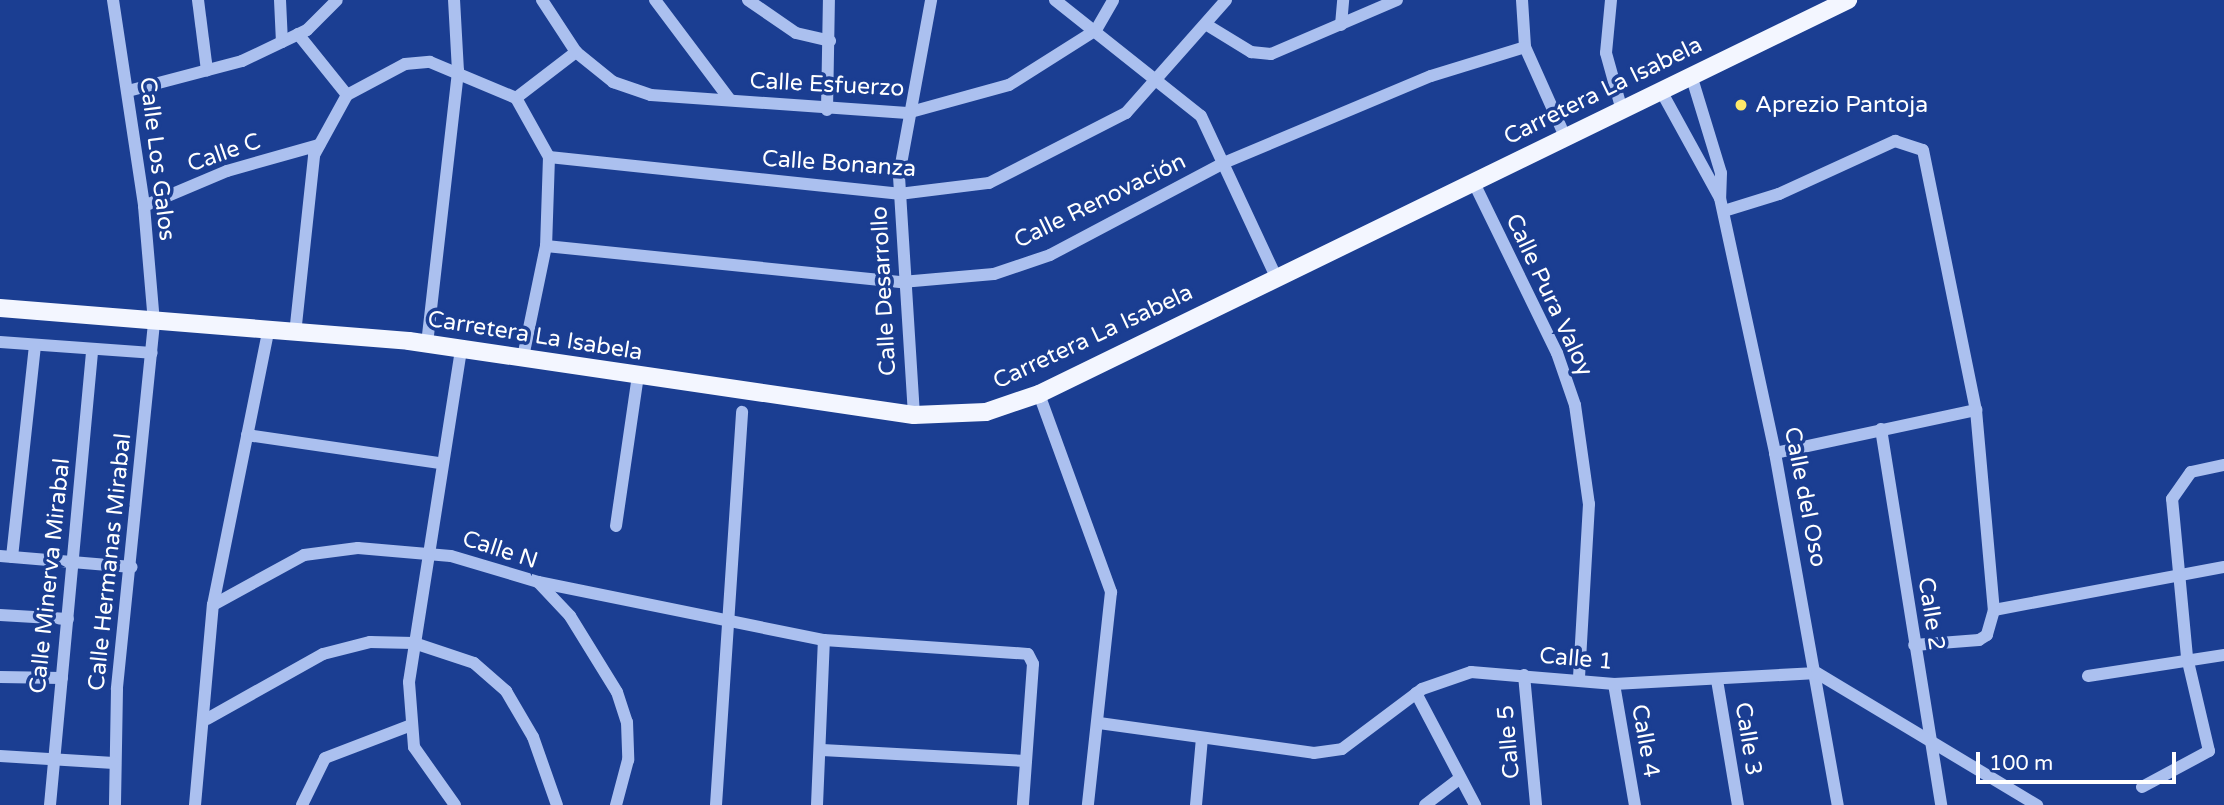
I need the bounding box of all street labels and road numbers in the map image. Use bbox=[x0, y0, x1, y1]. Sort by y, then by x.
street label: Carretera La Isabela bbox=[1499, 31, 1707, 151]
street label: Calle Esfuerzo bbox=[749, 67, 905, 103]
street label: Calle Los Galos bbox=[133, 76, 181, 242]
street label: Calle C bbox=[184, 128, 264, 178]
street label: Calle Bonanza bbox=[761, 145, 917, 183]
street label: Calle Renovación bbox=[1010, 147, 1190, 255]
street label: Calle Desarrollo bbox=[866, 205, 902, 377]
street label: Calle Pura Valoy bbox=[1499, 209, 1599, 381]
street label: Carretera La Isabela bbox=[989, 279, 1197, 395]
street label: Carretera La Isabela bbox=[426, 305, 644, 367]
street label: Calle del Oso bbox=[1778, 425, 1832, 569]
street label: Calle Hermanas Mirabal bbox=[83, 432, 137, 692]
street label: Calle Minerva Mirabal bbox=[24, 457, 76, 695]
street label: Calle N bbox=[459, 525, 541, 575]
street label: Calle 2 bbox=[1912, 575, 1950, 653]
street label: Calle 1 bbox=[1538, 642, 1614, 676]
street label: Calle 3 bbox=[1729, 700, 1767, 778]
street label: Calle 4 bbox=[1625, 702, 1665, 780]
street label: Calle 5 bbox=[1492, 704, 1526, 780]

